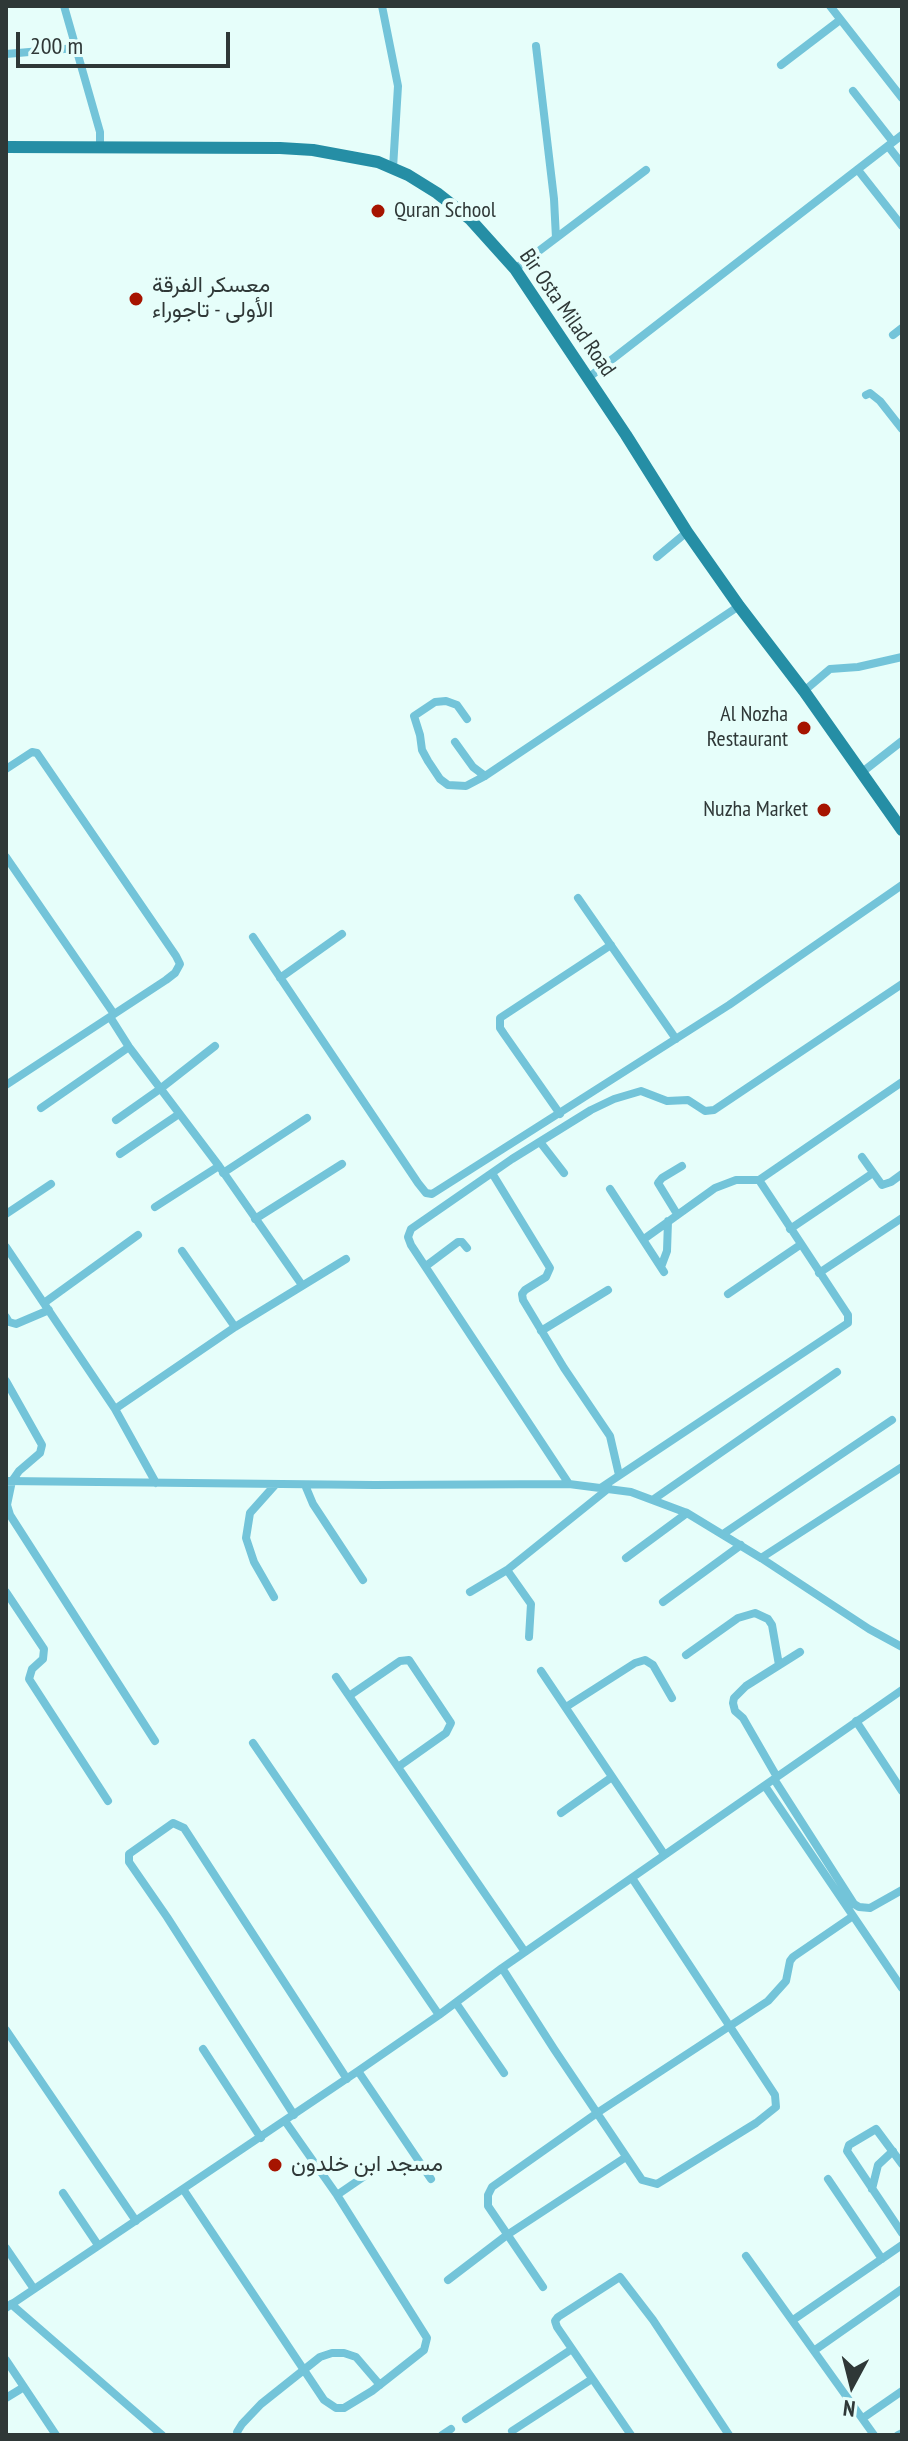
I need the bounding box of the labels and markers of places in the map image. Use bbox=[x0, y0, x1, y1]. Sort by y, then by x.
place label: Quran School bbox=[394, 198, 496, 224]
marker: Quran School bbox=[369, 202, 387, 220]
place label: معسكر الفرقة الأولى - تاجوراء bbox=[152, 273, 273, 324]
marker: معسكر الفرقة الأولى - تاجوراء bbox=[127, 290, 145, 308]
place label: Al Nozha Restaurant bbox=[707, 702, 788, 754]
marker: Al Nozha Restaurant bbox=[795, 719, 813, 737]
place label: Nuzha Market bbox=[703, 797, 808, 823]
marker: Nuzha Market bbox=[815, 801, 833, 819]
place label: مسجد ابن خلدون bbox=[291, 2152, 443, 2178]
marker: مسجد ابن خلدون bbox=[266, 2156, 284, 2174]

